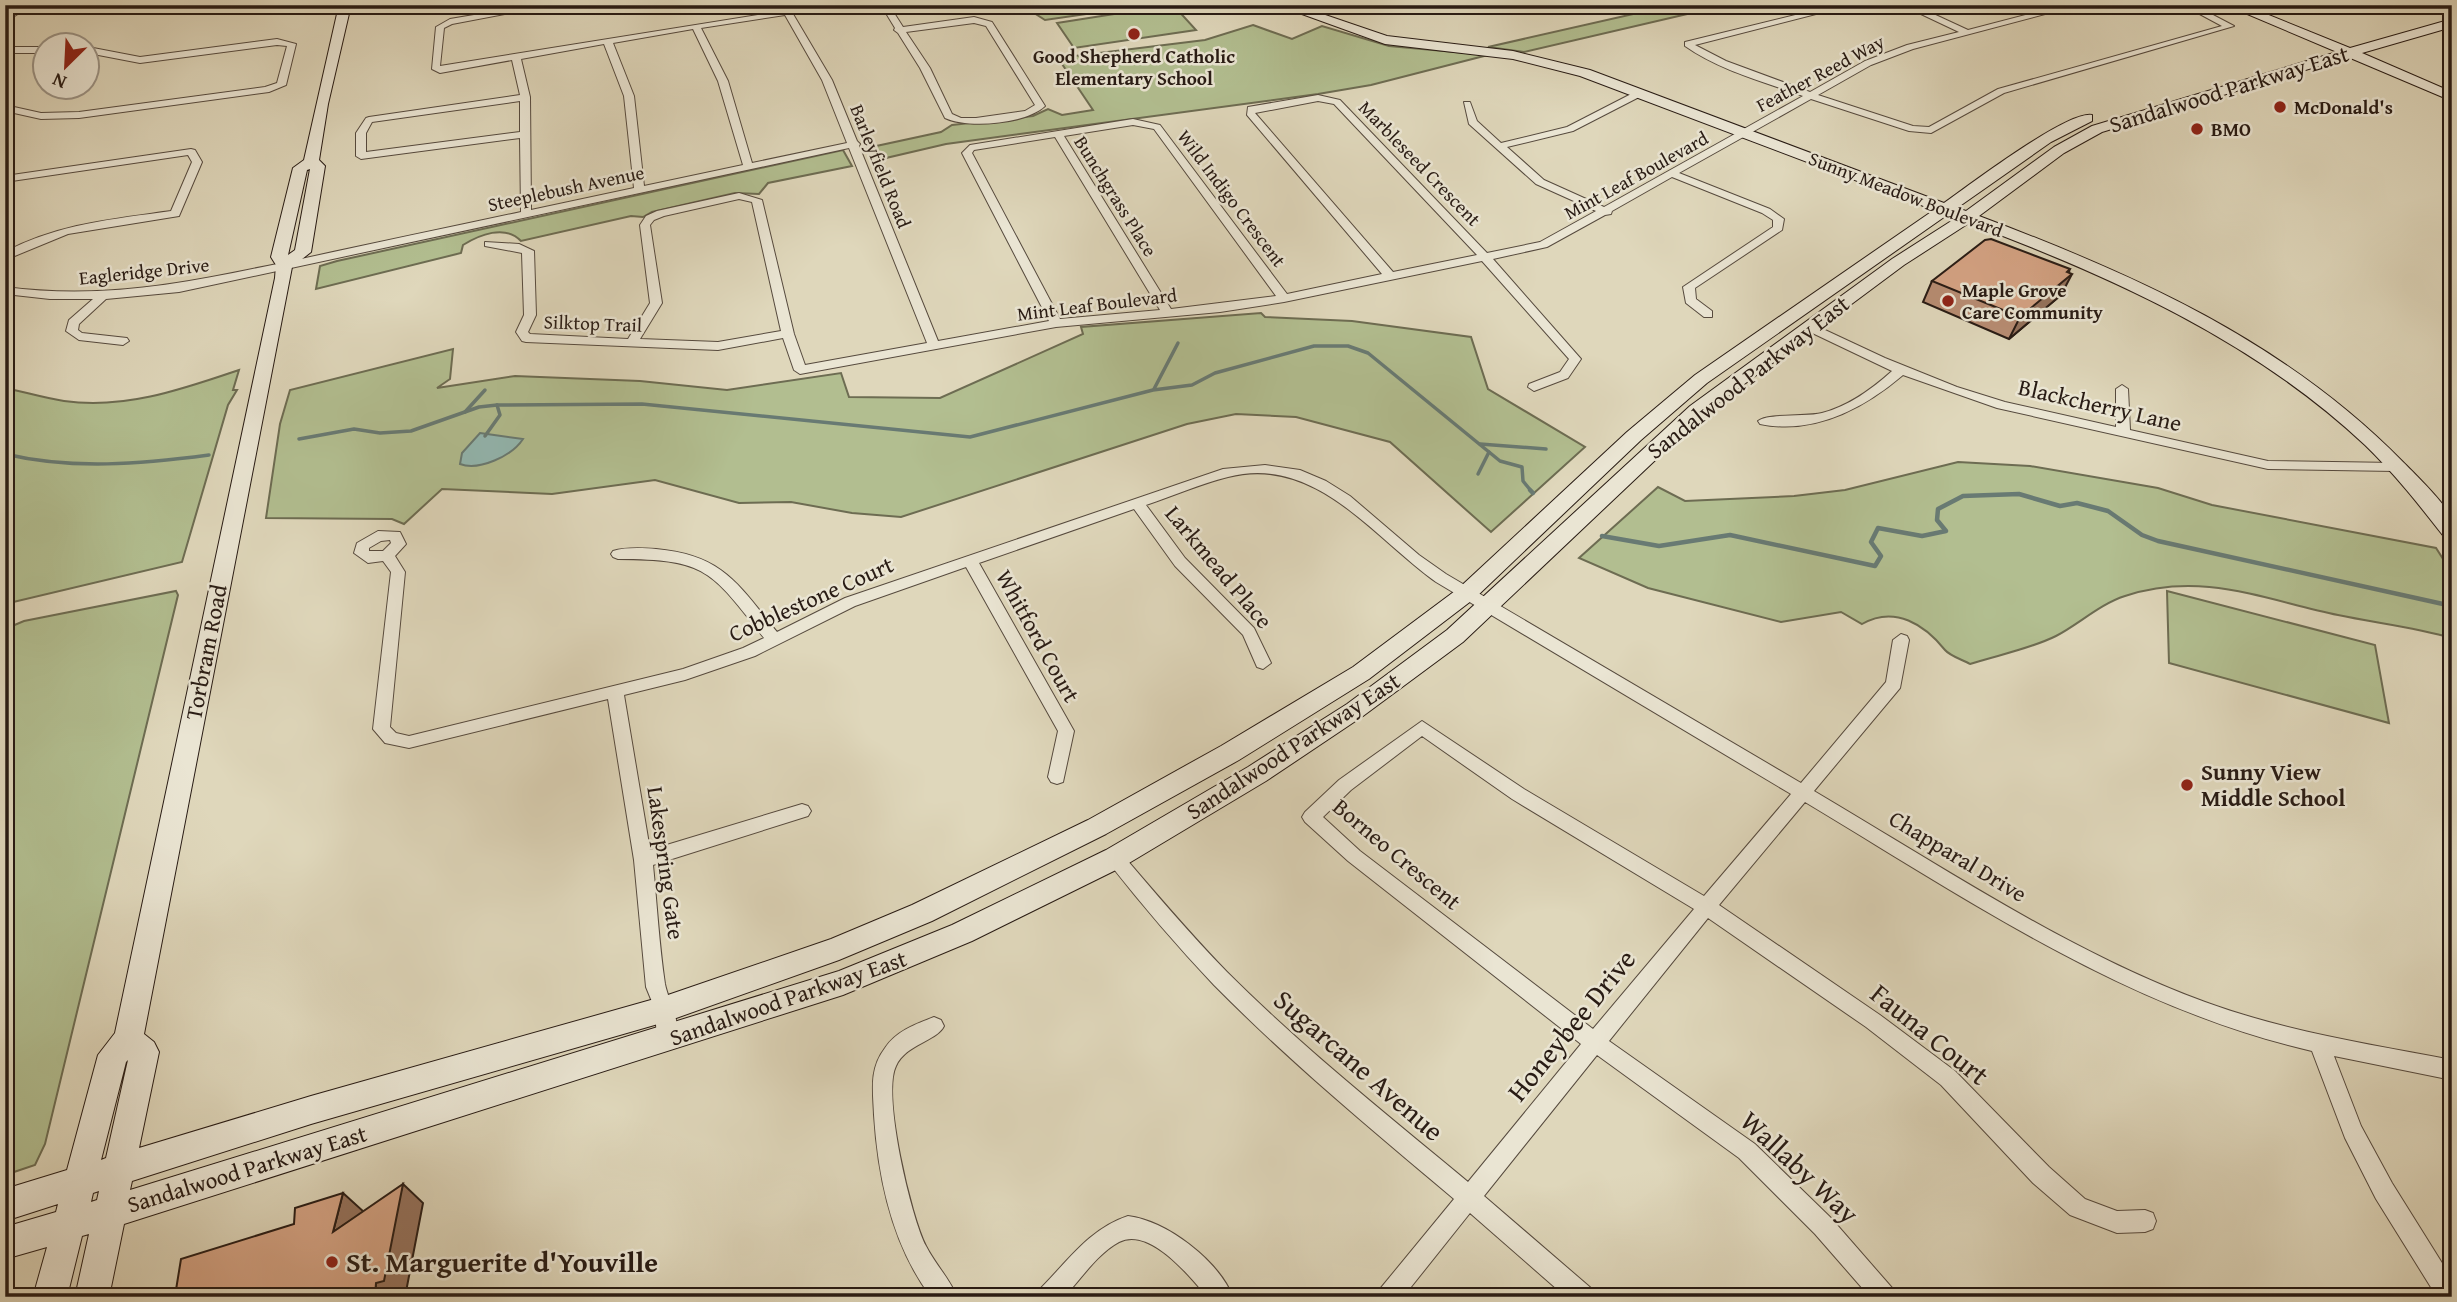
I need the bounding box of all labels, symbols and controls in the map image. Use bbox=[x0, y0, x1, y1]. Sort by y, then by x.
marker: Good Shepherd Catholic Elementary School bbox=[1126, 26, 1142, 42]
street label: Feather Reed Way bbox=[1751, 27, 1890, 119]
north arrow bbox=[32, 32, 102, 102]
street label: Sandalwood Parkway East bbox=[2105, 36, 2353, 141]
place label: Good Shepherd Catholic Elementary School bbox=[1033, 42, 1235, 92]
text: N bbox=[47, 66, 71, 97]
place label: McDonald's bbox=[2294, 93, 2393, 121]
street label: Marbleseed Crescent bbox=[1353, 94, 1488, 232]
marker: McDonald's bbox=[2272, 99, 2288, 115]
street label: Barleyfield Road bbox=[843, 100, 919, 233]
place label: BMO bbox=[2211, 115, 2251, 143]
marker: BMO bbox=[2189, 121, 2205, 137]
street label: Wild Indigo Crescent bbox=[1171, 123, 1293, 273]
street label: Mint Leaf Boulevard bbox=[1559, 123, 1714, 226]
street label: Bunchgrass Place bbox=[1068, 130, 1164, 262]
street label: Sunny Meadow Boulevard bbox=[1805, 144, 2008, 244]
street label: Steeplebush Avenue bbox=[485, 158, 647, 218]
street label: Eagleridge Drive bbox=[77, 250, 211, 292]
place label: Maple Grove Care Community bbox=[1962, 276, 2103, 326]
street label: Mint Leaf Boulevard bbox=[1016, 280, 1179, 328]
street label: Sandalwood Parkway East bbox=[1639, 287, 1856, 466]
marker: Maple Grove Care Community bbox=[1940, 293, 1956, 309]
street label: Silktop Trail bbox=[543, 307, 643, 339]
street label: Blackcherry Lane bbox=[2015, 370, 2185, 439]
street label: Larkmead Place bbox=[1158, 498, 1281, 635]
street label: Cobblestone Court bbox=[723, 547, 899, 650]
street label: Whitford Court bbox=[988, 563, 1089, 708]
street label: Torbram Road bbox=[176, 581, 235, 722]
street label: Sandalwood Parkway East bbox=[1179, 664, 1406, 827]
place label: Sunny View Middle School bbox=[2201, 755, 2345, 814]
marker: Sunny View Middle School bbox=[2179, 777, 2195, 793]
street label: Lakespring Gate bbox=[639, 784, 694, 942]
street label: Borneo Crescent bbox=[1326, 790, 1469, 917]
street label: Chapparal Drive bbox=[1883, 801, 2033, 910]
street label: Honeybee Drive bbox=[1496, 940, 1645, 1110]
street label: Sandalwood Parkway East bbox=[665, 941, 911, 1054]
street label: Fauna Court bbox=[1862, 973, 1999, 1094]
street label: Sugarcane Avenue bbox=[1265, 979, 1453, 1150]
street label: Wallaby Way bbox=[1732, 1101, 1869, 1233]
street label: Sandalwood Parkway East bbox=[123, 1116, 371, 1221]
place label: St. Marguerite d'Youville bbox=[346, 1241, 658, 1282]
marker: St. Marguerite d'Youville bbox=[324, 1254, 340, 1270]

